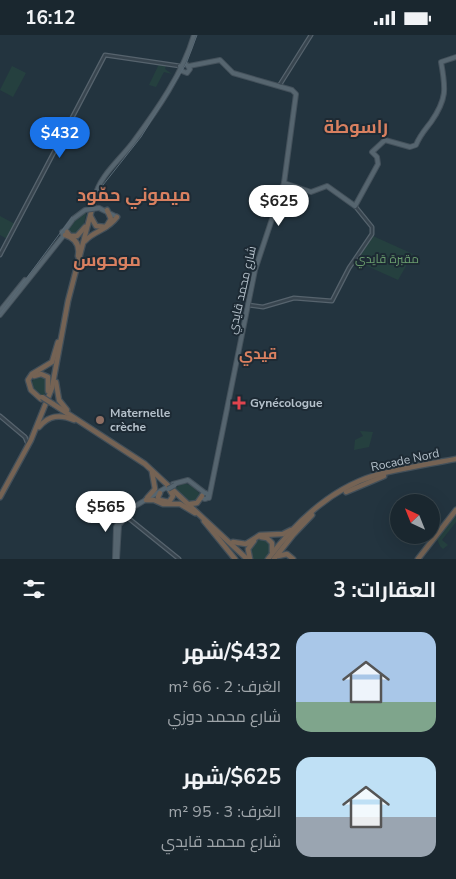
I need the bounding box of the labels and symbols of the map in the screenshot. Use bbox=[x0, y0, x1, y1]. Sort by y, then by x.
district label: راسوطة bbox=[324, 115, 388, 139]
pin: $432 bbox=[30, 117, 90, 159]
district label: ميموني حمّود bbox=[77, 183, 191, 210]
pin: $625 bbox=[249, 185, 309, 227]
street label: شارع محمد قايدي bbox=[224, 244, 262, 336]
district label: موحوس bbox=[73, 248, 141, 272]
park label: مقبرة قايدي bbox=[355, 251, 419, 269]
district label: قيدي bbox=[239, 344, 277, 366]
place label: Gynécologue bbox=[250, 395, 323, 411]
marker: Gynécologue bbox=[232, 396, 246, 410]
place label: Maternelle crèche bbox=[110, 405, 171, 435]
marker: Maternelle crèche bbox=[94, 414, 106, 426]
street label: Rocade Nord bbox=[369, 445, 441, 475]
pin: $565 bbox=[76, 491, 136, 533]
north arrow bbox=[390, 494, 440, 544]

